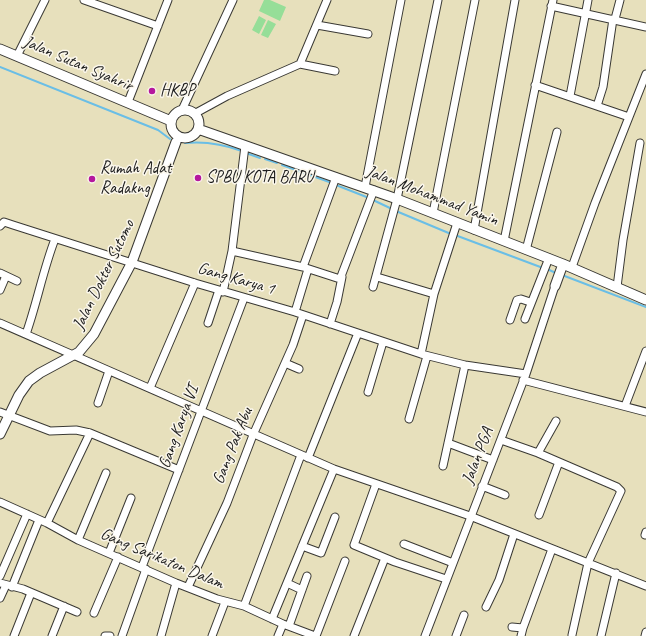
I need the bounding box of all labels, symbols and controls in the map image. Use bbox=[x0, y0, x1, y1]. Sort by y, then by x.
street label: Jalan Sutan Syahrir bbox=[20, 32, 136, 96]
place label: HKBP bbox=[160, 81, 195, 101]
marker: HKBP bbox=[147, 86, 157, 96]
place label: Rumah Adat Radakng bbox=[100, 159, 171, 199]
street label: Jalan Mohammad Yamin bbox=[363, 161, 501, 231]
place label: SPBU KOTA BARU bbox=[206, 168, 313, 188]
marker: SPBU KOTA BARU bbox=[193, 173, 203, 183]
marker: Rumah Adat Radakng bbox=[87, 174, 97, 184]
street label: Jalan Dokter Sutomo bbox=[69, 217, 139, 333]
street label: Gang Karya 1 bbox=[195, 258, 277, 300]
street label: Gang Karya VI bbox=[155, 383, 203, 471]
street label: Gang Pak Abu bbox=[208, 405, 258, 487]
street label: Jalan PGA bbox=[458, 425, 498, 487]
street label: Gang Sarikaton Dalam bbox=[97, 524, 227, 594]

